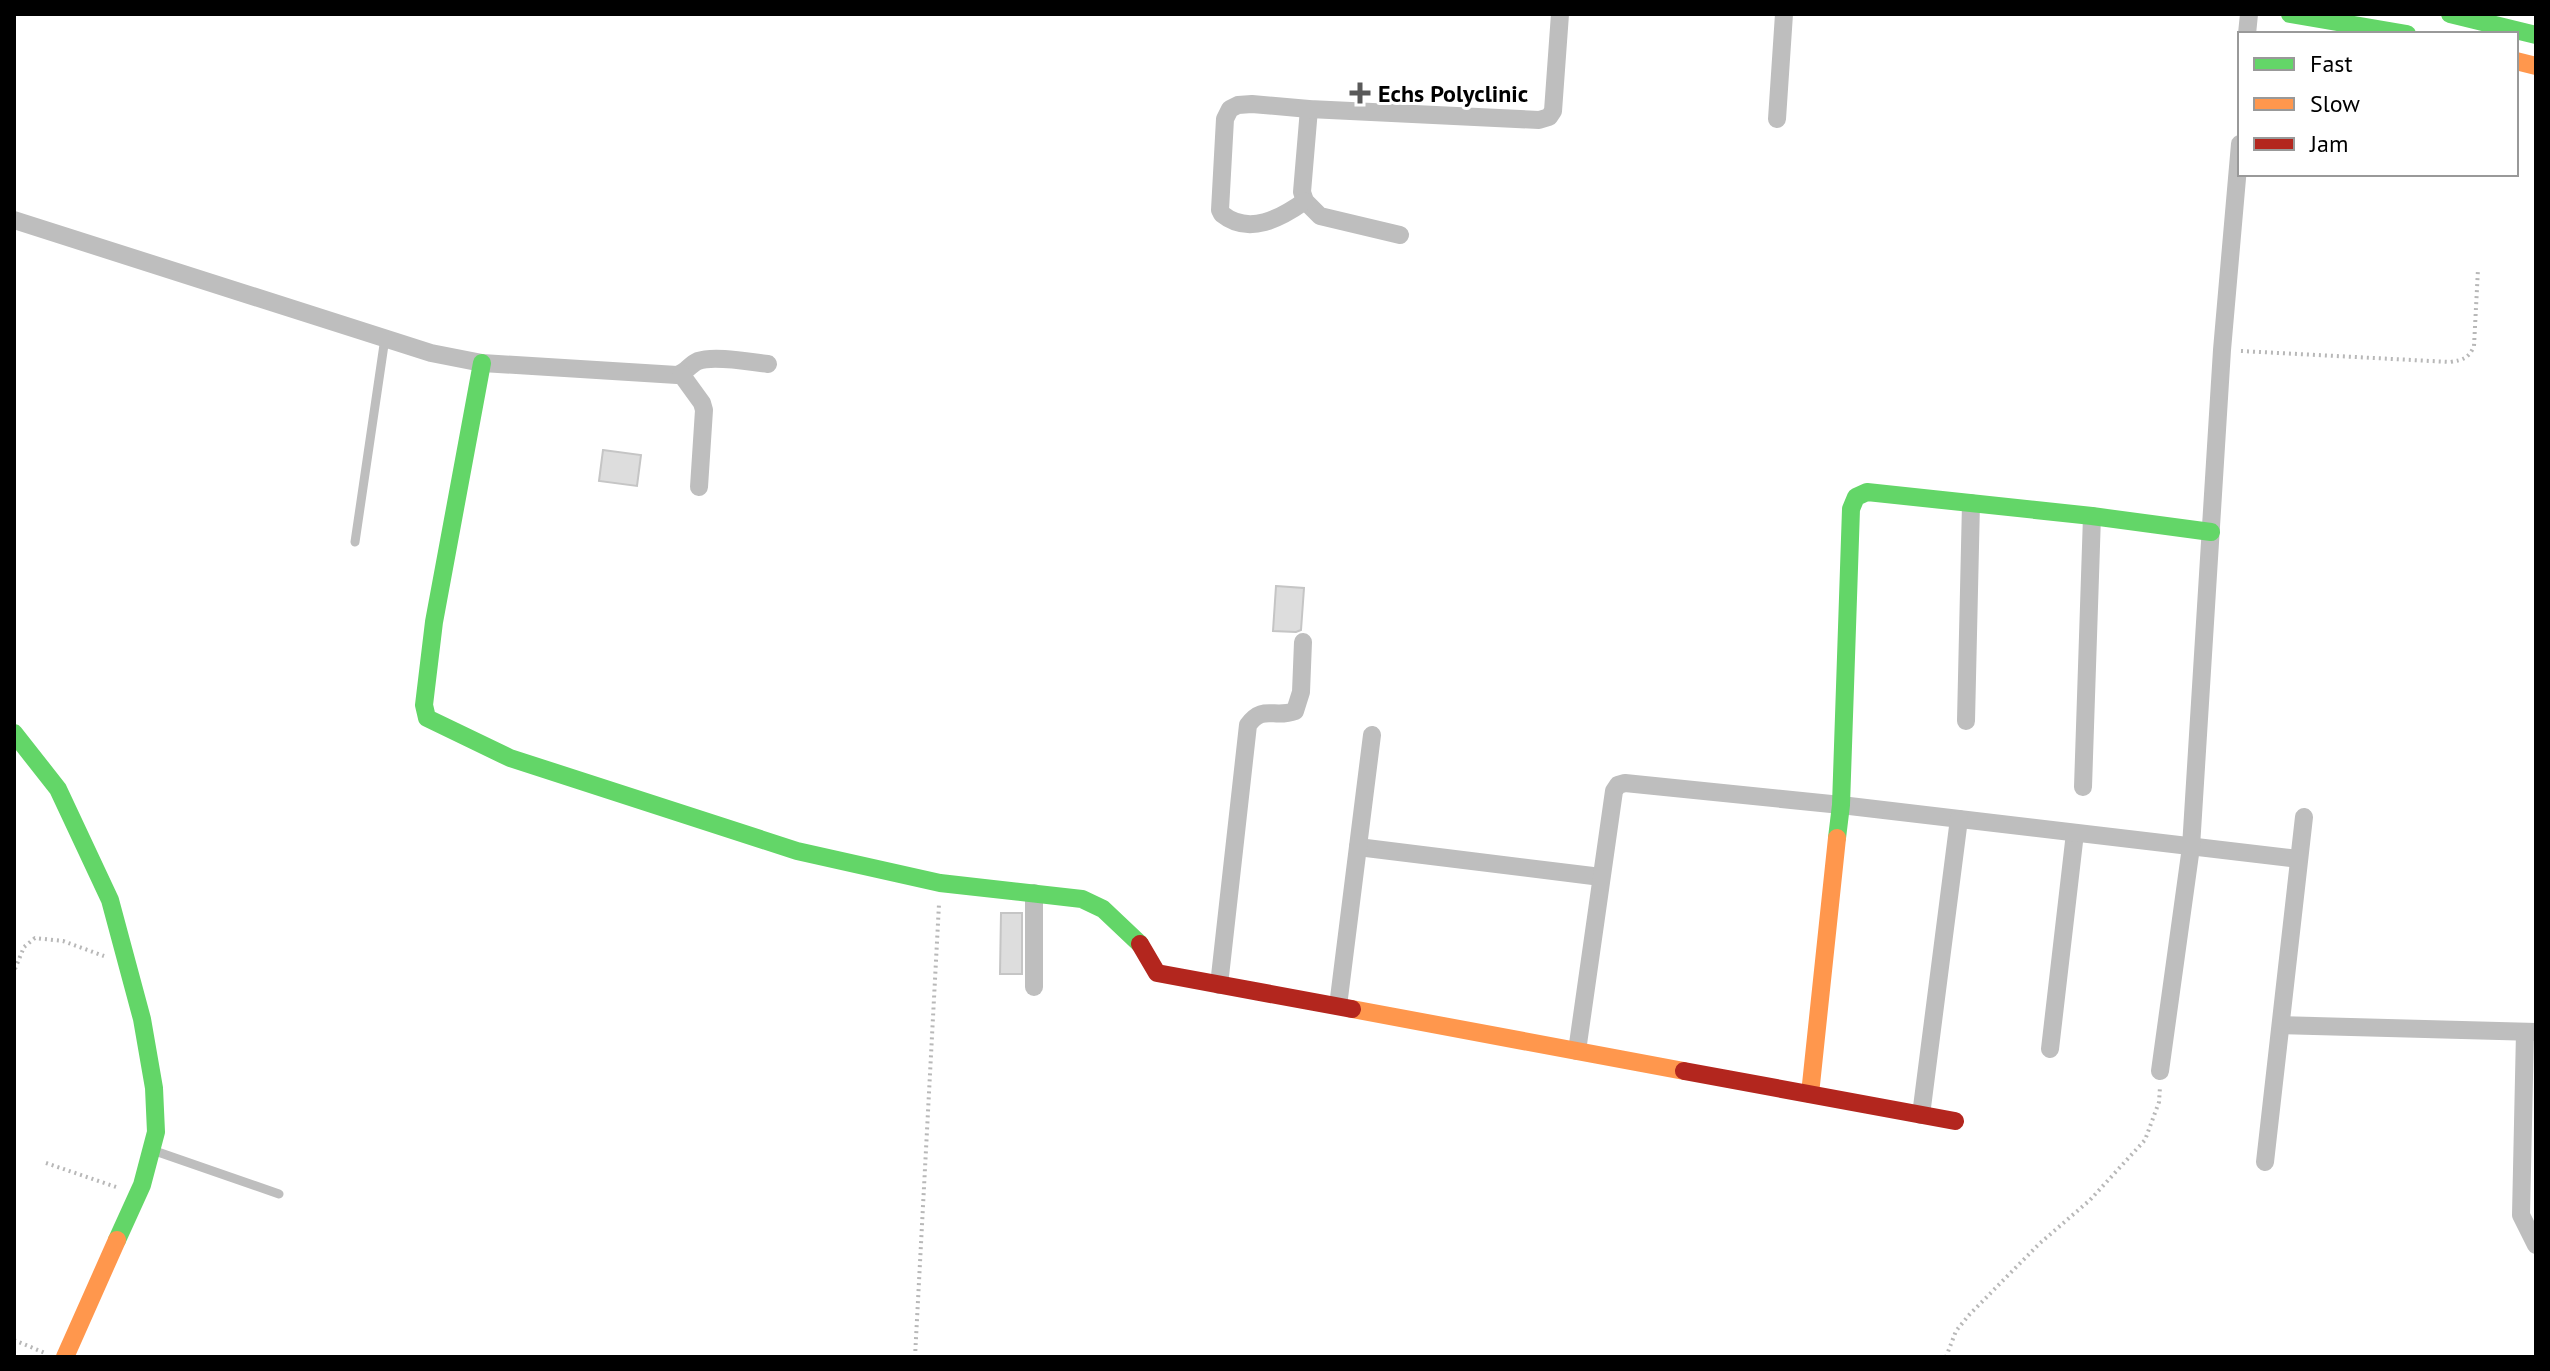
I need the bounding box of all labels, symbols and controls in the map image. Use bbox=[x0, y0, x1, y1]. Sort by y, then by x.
legend bbox=[2238, 32, 2518, 176]
text: Fast bbox=[2310, 48, 2353, 79]
place label: Echs Polyclinic bbox=[1378, 78, 1528, 109]
marker: Echs Polyclinic bbox=[1349, 82, 1371, 104]
text: Slow bbox=[2310, 88, 2360, 119]
text: Jam bbox=[2309, 128, 2348, 159]

